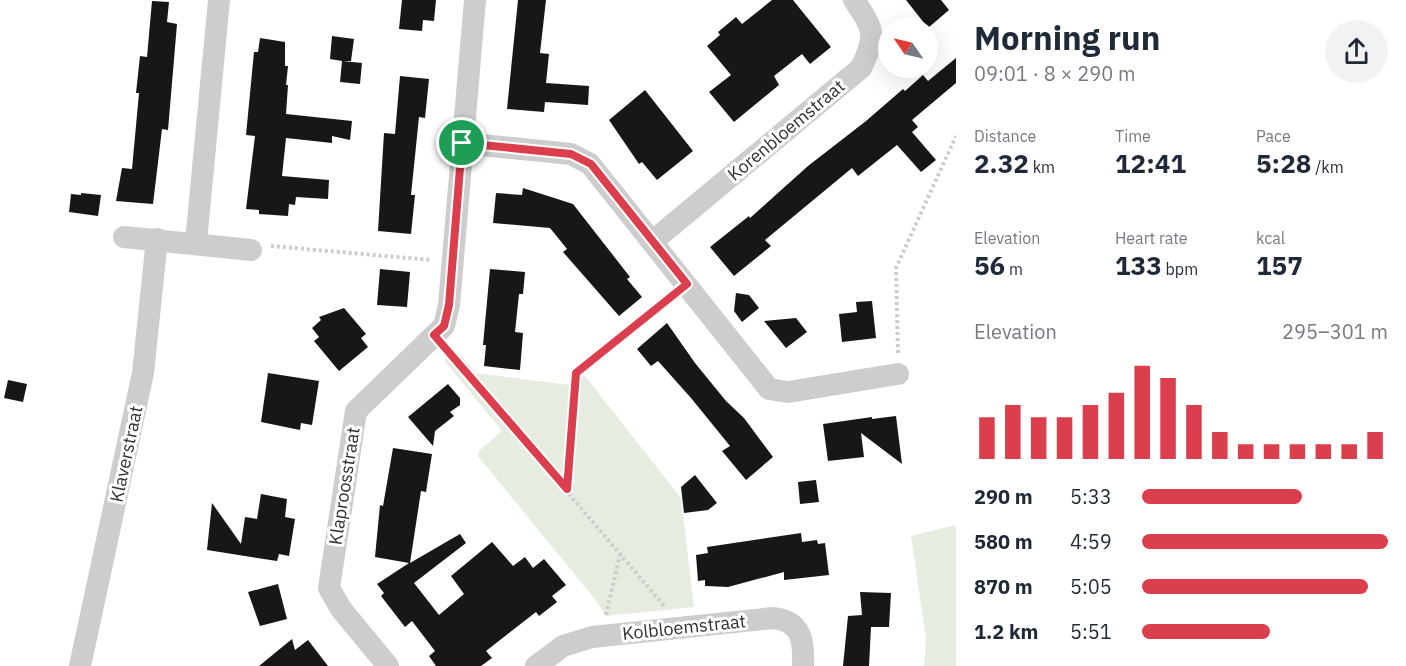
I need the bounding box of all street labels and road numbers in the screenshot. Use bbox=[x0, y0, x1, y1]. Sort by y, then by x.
street label: Korenbloemstraat bbox=[723, 74, 849, 186]
street label: Klaverstraat bbox=[105, 404, 147, 504]
street label: Klaproosstraat bbox=[323, 426, 365, 546]
street label: Kolbloemstraat bbox=[621, 609, 747, 645]

